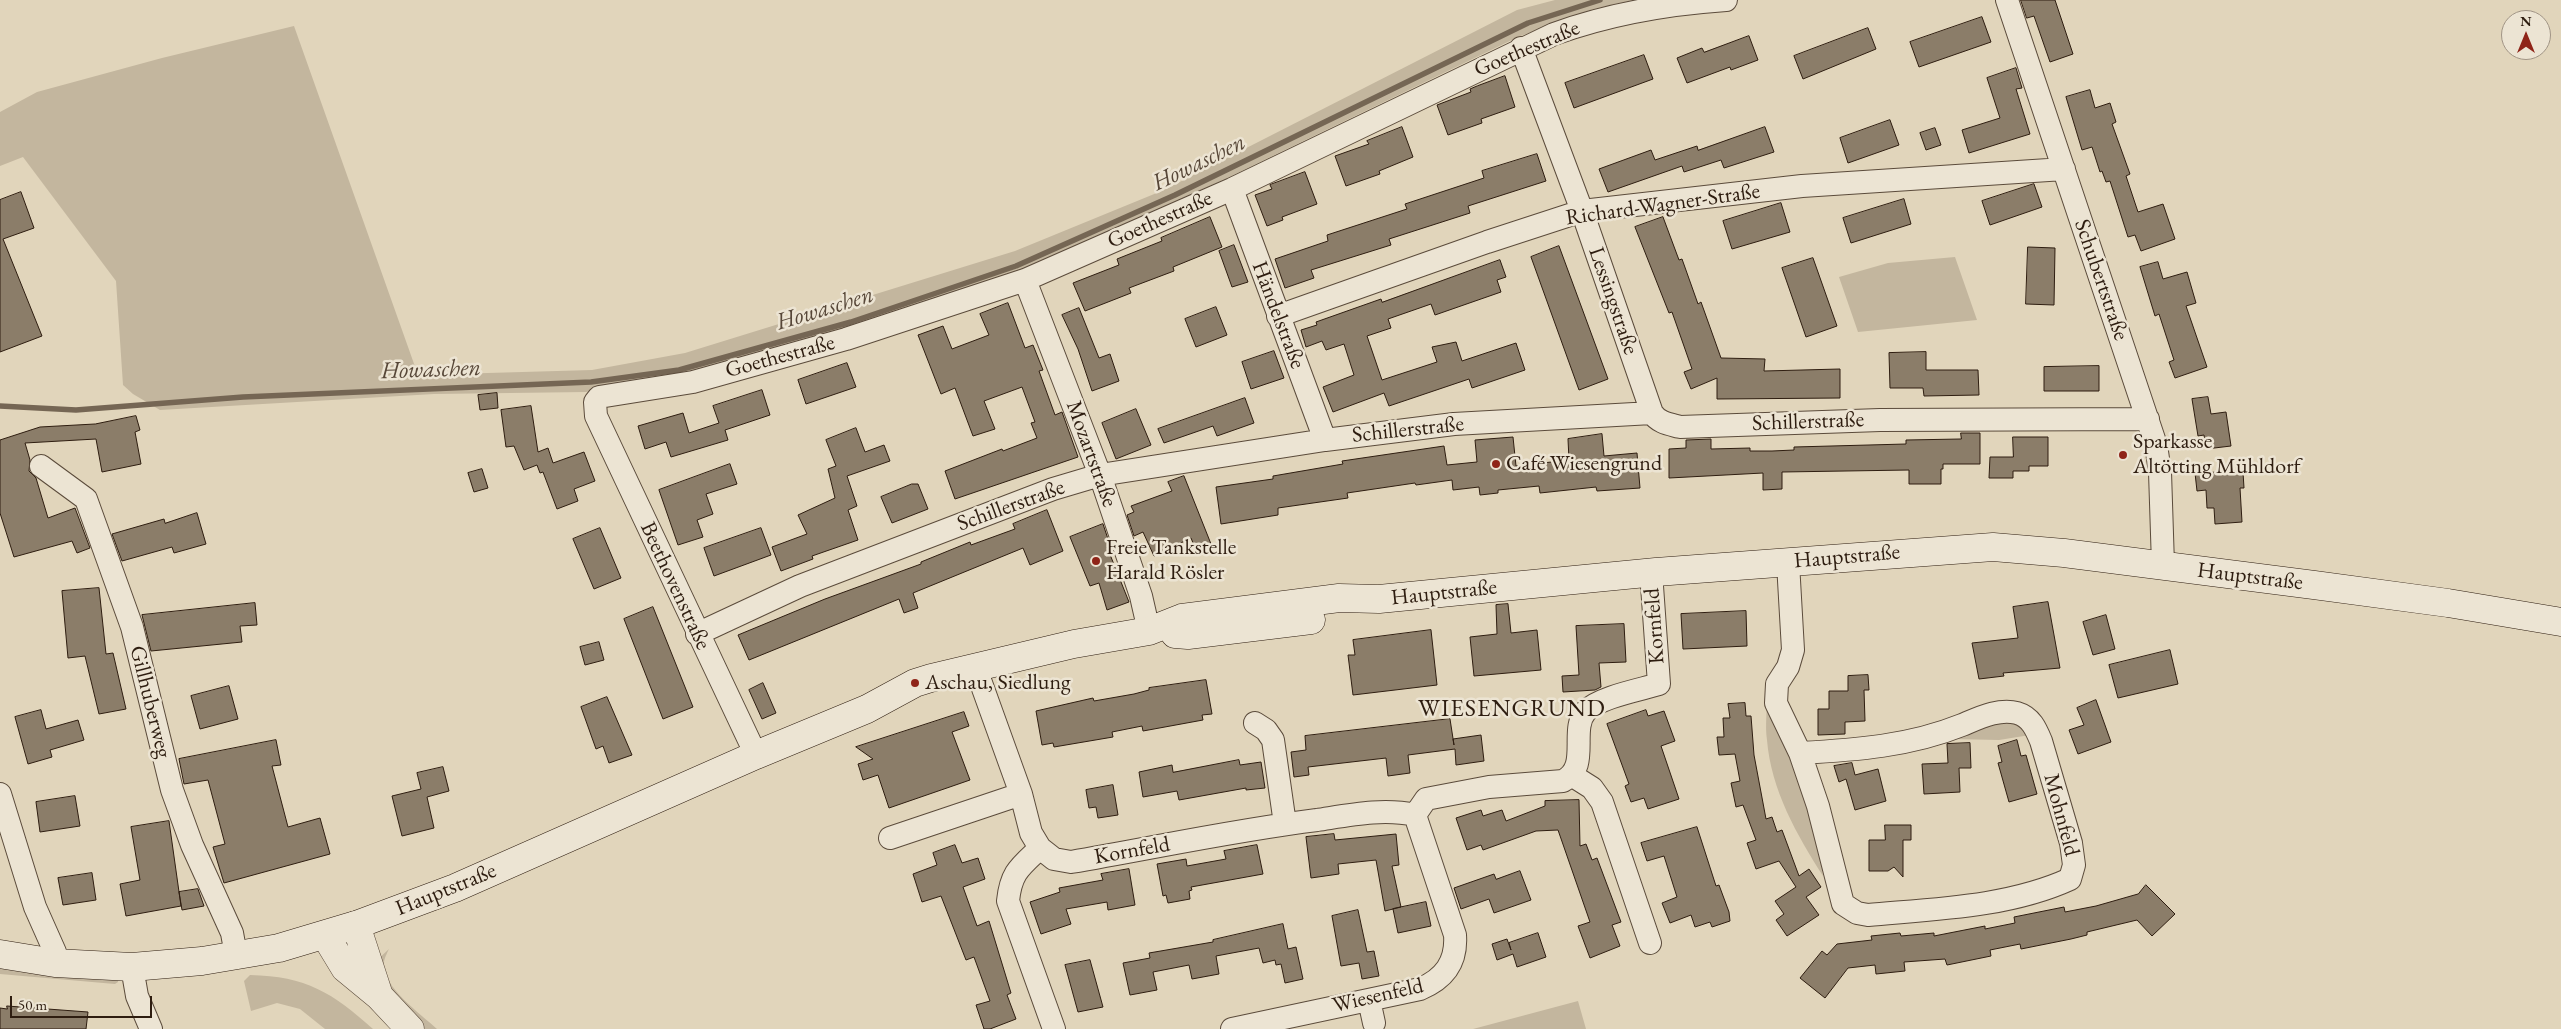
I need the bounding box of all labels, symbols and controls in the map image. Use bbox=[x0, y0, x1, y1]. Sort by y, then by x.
north arrow bbox=[2501, 10, 2551, 60]
text: N bbox=[2520, 12, 2532, 30]
street label: Goethestraße bbox=[1470, 15, 1584, 83]
water label: Howaschen bbox=[1148, 128, 1250, 198]
street label: Richard-Wagner-Straße bbox=[1564, 178, 1762, 232]
street label: Goethestraße bbox=[1103, 185, 1217, 255]
street label: Schubertstraße bbox=[2068, 216, 2134, 344]
street label: Lessingstraße bbox=[1582, 244, 1644, 358]
street label: Händelstraße bbox=[1245, 258, 1311, 372]
water label: Howaschen bbox=[773, 281, 877, 337]
street label: Goethestraße bbox=[722, 330, 838, 384]
water label: Howaschen bbox=[380, 354, 482, 386]
street label: Mozartstraße bbox=[1060, 397, 1122, 511]
street label: Schillerstraße bbox=[1751, 407, 1865, 437]
street label: Schillerstraße bbox=[1351, 411, 1465, 449]
place label: Sparkasse Altötting Mühldorf bbox=[2133, 429, 2300, 481]
marker: Sparkasse Altötting Mühldorf bbox=[2117, 449, 2129, 461]
place label: Café Wiesengrund bbox=[1506, 451, 1662, 477]
marker: Café Wiesengrund bbox=[1490, 458, 1502, 470]
street label: Schillerstraße bbox=[954, 474, 1068, 538]
street label: Beethovenstraße bbox=[634, 518, 716, 654]
place label: Freie Tankstelle Harald Rösler bbox=[1106, 535, 1236, 586]
street label: Hauptstraße bbox=[1793, 539, 1901, 575]
marker: Freie Tankstelle Harald Rösler bbox=[1090, 555, 1102, 567]
street label: Hauptstraße bbox=[2196, 557, 2304, 597]
street label: Hauptstraße bbox=[1390, 574, 1498, 612]
street label: Kornfeld bbox=[1639, 587, 1671, 665]
street label: Gillhuberweg bbox=[123, 643, 177, 761]
place label: Aschau, Siedlung bbox=[925, 670, 1071, 696]
marker: Aschau, Siedlung bbox=[909, 677, 921, 689]
district label: WIESENGRUND bbox=[1417, 695, 1607, 723]
street label: Mohnfeld bbox=[2037, 771, 2085, 859]
street label: Kornfeld bbox=[1092, 831, 1172, 871]
street label: Hauptstraße bbox=[392, 858, 500, 922]
street label: Wiesenfeld bbox=[1330, 973, 1426, 1019]
scale bar bbox=[12, 986, 155, 1018]
text: 50 m bbox=[18, 995, 47, 1014]

